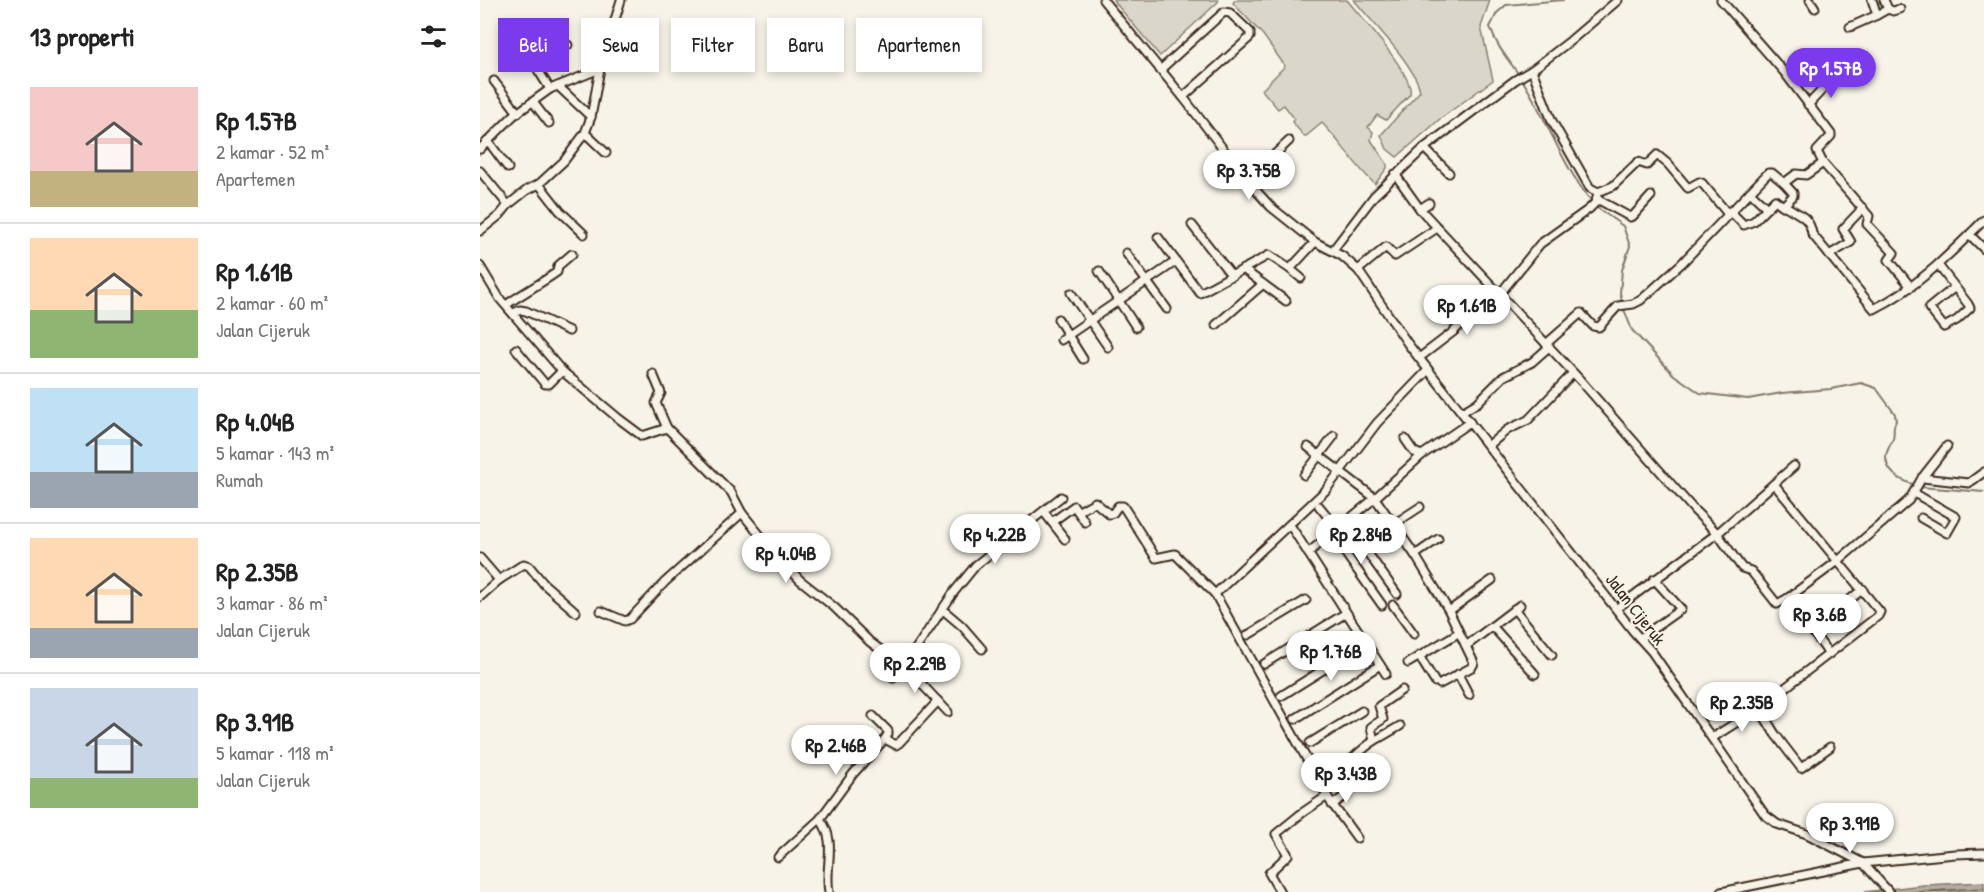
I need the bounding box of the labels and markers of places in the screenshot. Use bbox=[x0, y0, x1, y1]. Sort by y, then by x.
pin: Rp 1.57B bbox=[1769, 48, 1893, 99]
pin: Rp 3.75B bbox=[1187, 150, 1311, 201]
pin: Rp 1.61B bbox=[1405, 285, 1529, 336]
pin: Rp 4.22B bbox=[933, 514, 1057, 565]
pin: Rp 2.84B bbox=[1299, 514, 1423, 565]
pin: Rp 4.04B bbox=[724, 533, 848, 584]
pin: Rp 3.6B bbox=[1765, 594, 1875, 645]
pin: Rp 1.76B bbox=[1269, 631, 1393, 682]
pin: Rp 2.29B bbox=[853, 643, 977, 694]
pin: Rp 2.35B bbox=[1680, 682, 1804, 733]
pin: Rp 2.46B bbox=[774, 725, 898, 776]
pin: Rp 3.43B bbox=[1284, 753, 1408, 804]
pin: Rp 3.91B bbox=[1788, 803, 1912, 854]

